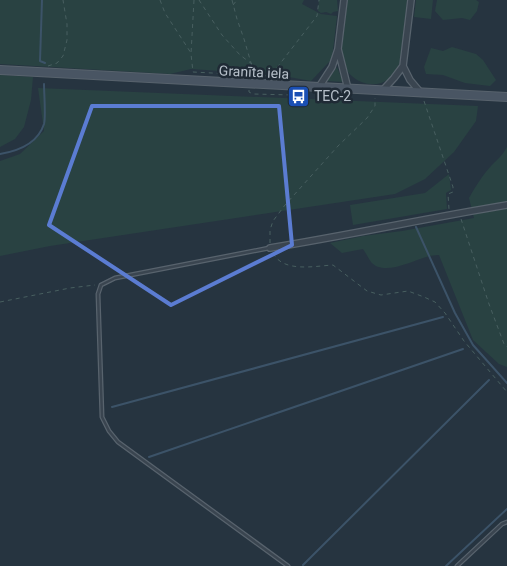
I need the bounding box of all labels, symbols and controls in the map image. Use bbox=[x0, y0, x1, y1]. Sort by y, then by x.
street label: Granīta iela bbox=[218, 62, 290, 82]
bus stop icon: TEC-2 bbox=[286, 84, 310, 108]
place label: TEC-2 bbox=[314, 88, 351, 104]

